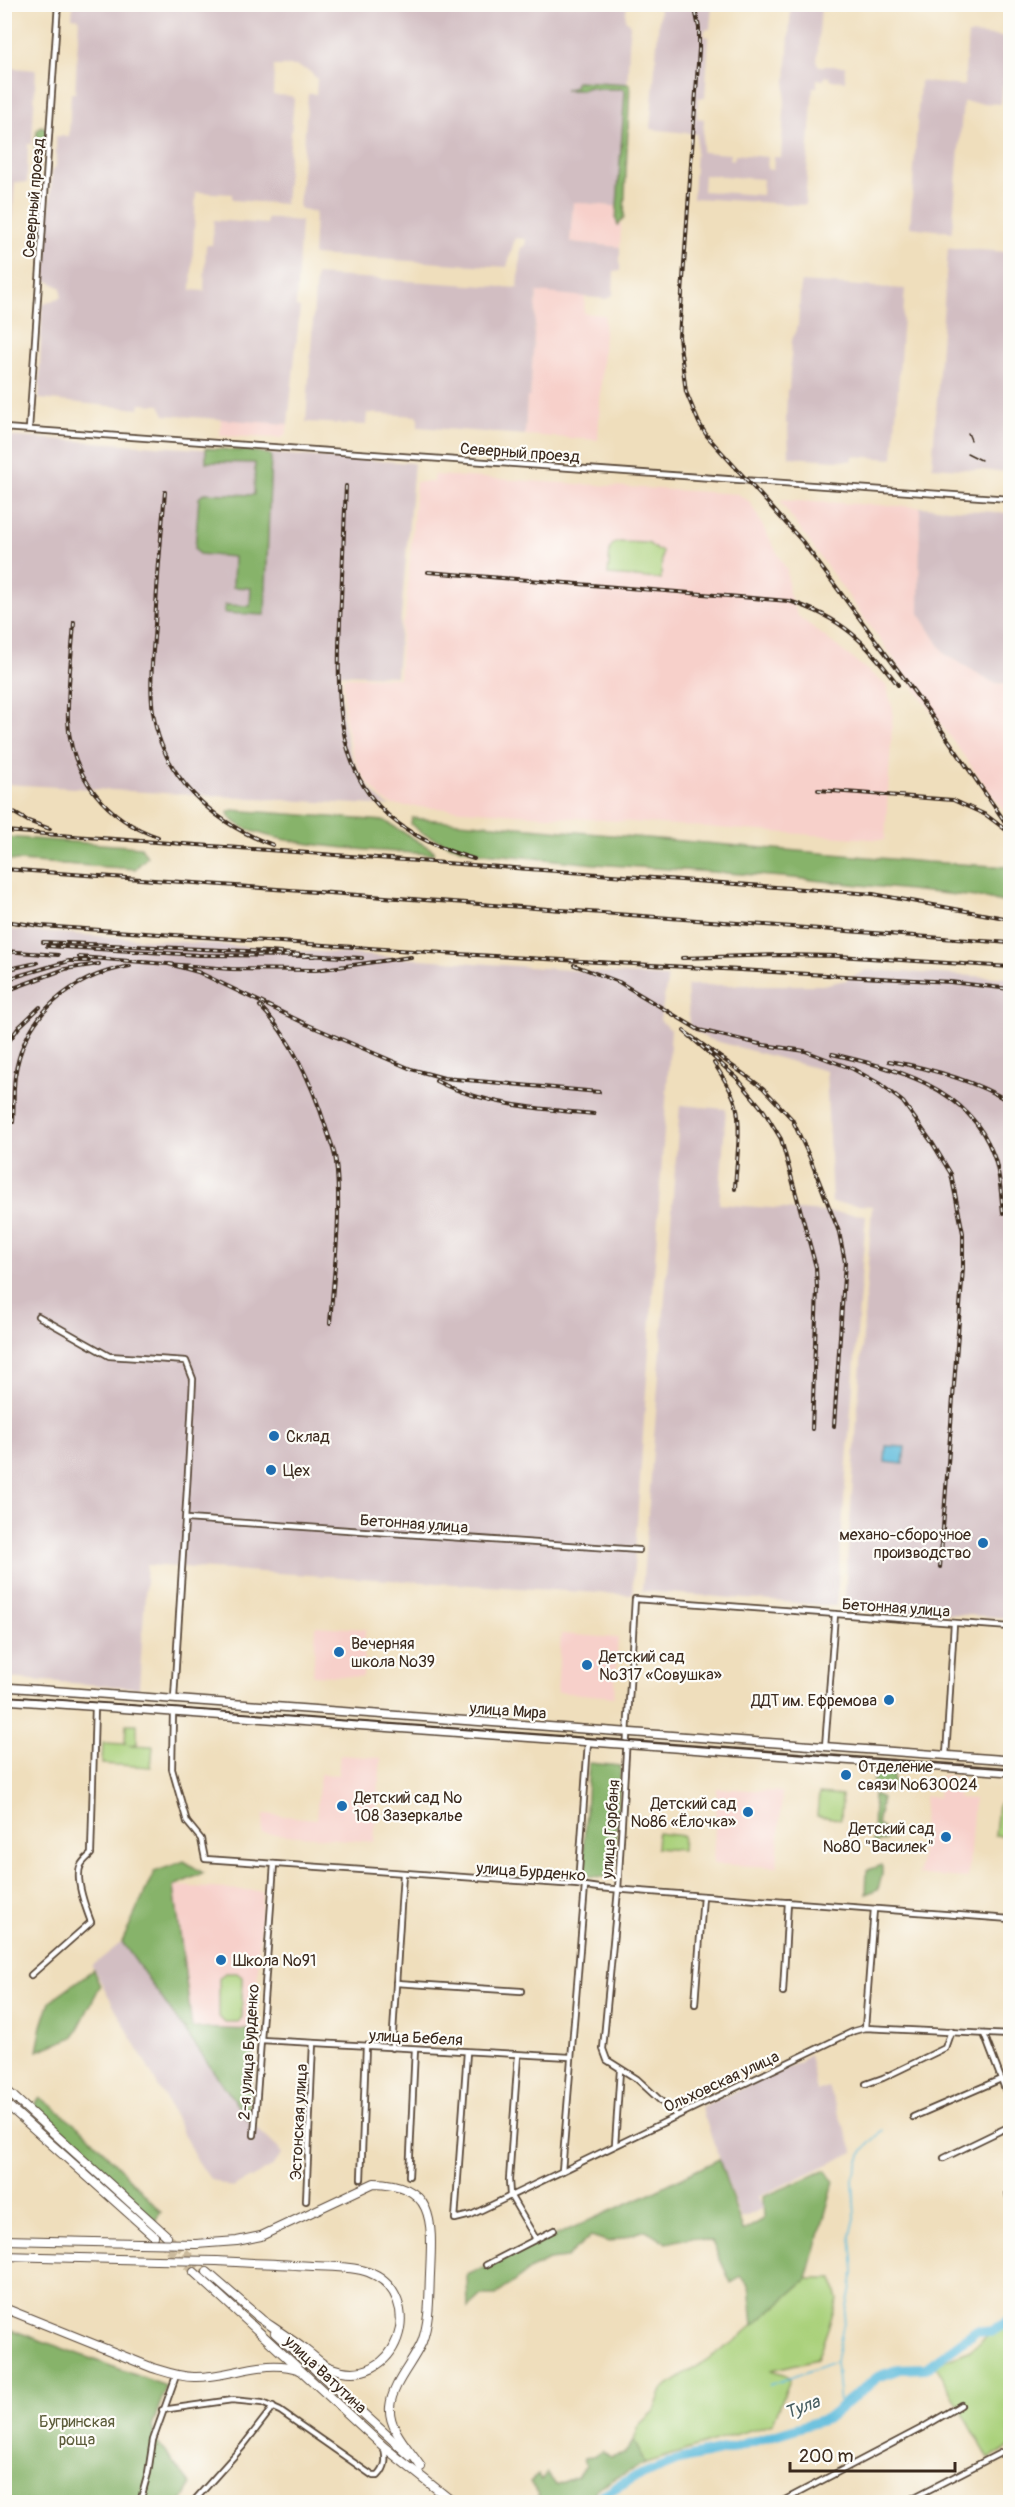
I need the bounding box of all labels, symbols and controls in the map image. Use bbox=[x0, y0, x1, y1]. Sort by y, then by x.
street label: Северный проезд bbox=[19, 137, 49, 259]
street label: Северный проезд bbox=[459, 439, 581, 467]
place label: Склад bbox=[286, 1427, 330, 1447]
marker: Склад bbox=[267, 1429, 281, 1443]
place label: Цех bbox=[283, 1461, 310, 1481]
marker: Цех bbox=[264, 1463, 278, 1477]
street label: Бетонная улица bbox=[359, 1510, 469, 1538]
place label: механо-сборочное производство bbox=[839, 1525, 971, 1563]
marker: механо-сборочное производство bbox=[976, 1536, 990, 1550]
street label: Бетонная улица bbox=[841, 1594, 951, 1622]
place label: Вечерняя школа №39 bbox=[351, 1634, 435, 1672]
marker: Вечерняя школа №39 bbox=[332, 1645, 346, 1659]
place label: Детский сад №317 «Совушка» bbox=[598, 1647, 722, 1685]
marker: Детский сад №317 «Совушка» bbox=[580, 1658, 594, 1672]
place label: ДДТ им. Ефремова bbox=[750, 1691, 877, 1711]
marker: ДДТ им. Ефремова bbox=[882, 1693, 896, 1707]
street label: улица Мира bbox=[468, 1698, 547, 1724]
place label: Отделение связи №630024 bbox=[858, 1757, 978, 1795]
marker: Отделение связи №630024 bbox=[839, 1768, 853, 1782]
street label: улица Горбаня bbox=[597, 1779, 624, 1880]
place label: Детский сад № 108 Зазеркалье bbox=[353, 1788, 462, 1826]
place label: Детский сад №86 «Ёлочка» bbox=[631, 1794, 736, 1832]
marker: Детский сад № 108 Зазеркалье bbox=[335, 1799, 349, 1813]
marker: Детский сад №86 «Ёлочка» bbox=[741, 1805, 755, 1819]
place label: Детский сад №80 "Василек" bbox=[823, 1819, 934, 1857]
marker: Детский сад №80 "Василек" bbox=[939, 1830, 953, 1844]
street label: улица Бурденко bbox=[475, 1858, 587, 1886]
place label: Школа №91 bbox=[233, 1951, 316, 1971]
marker: Школа №91 bbox=[214, 1953, 228, 1967]
street label: 2-я улица Бурденко bbox=[234, 1983, 264, 2121]
street label: улица Бебеля bbox=[368, 2026, 463, 2050]
street label: Ольховская улица bbox=[661, 2046, 782, 2117]
street label: Эстонская улица bbox=[286, 2063, 312, 2181]
street label: улица Ватутина bbox=[279, 2331, 371, 2418]
water label: Тула bbox=[781, 2390, 824, 2425]
park label: Бугринская роща bbox=[39, 2412, 115, 2450]
scale bar bbox=[790, 2435, 955, 2473]
text: 200 m bbox=[799, 2445, 854, 2468]

